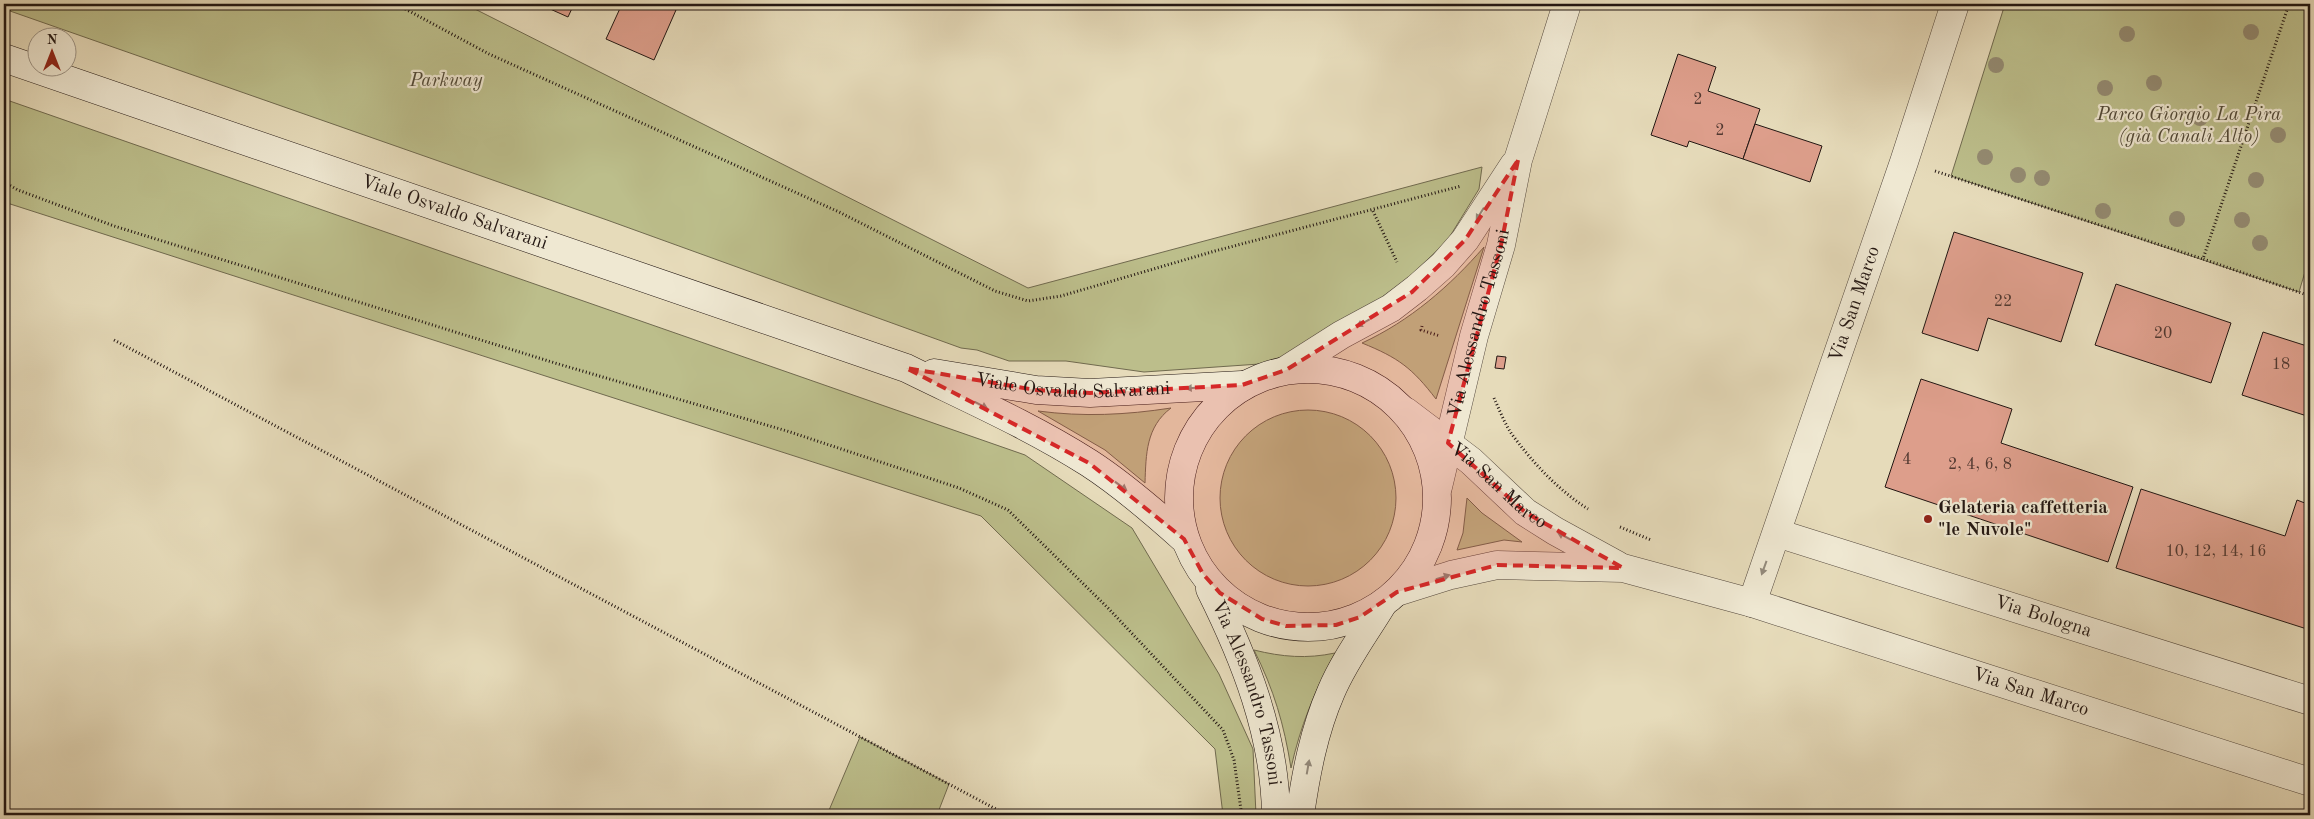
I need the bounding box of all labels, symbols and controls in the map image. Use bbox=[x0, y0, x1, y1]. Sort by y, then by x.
north arrow bbox=[28, 28, 78, 78]
text: N bbox=[47, 33, 58, 47]
park label: Parkway bbox=[409, 72, 483, 91]
house number: 2 bbox=[1693, 92, 1703, 108]
park label: Parco Giorgio La Pira (già Canali Alto) bbox=[2096, 106, 2281, 147]
house number: 2 bbox=[1715, 123, 1725, 139]
street label: Viale Osvaldo Salvarani bbox=[359, 172, 550, 253]
one-way arrow bbox=[1476, 208, 1485, 221]
street label: Via Alessandro Tassoni bbox=[1445, 228, 1513, 419]
street label: Via San Marco bbox=[1826, 244, 1884, 365]
house number: 22 bbox=[1994, 294, 2012, 310]
one-way arrow bbox=[1355, 319, 1370, 327]
house number: 20 bbox=[2154, 326, 2172, 342]
house number: 18 bbox=[2272, 357, 2290, 373]
street label: Viale Osvaldo Salvarani bbox=[974, 371, 1171, 403]
one-way arrow bbox=[1185, 385, 1201, 393]
one-way arrow bbox=[973, 401, 988, 410]
street label: Via San Marco bbox=[1447, 439, 1550, 533]
house number: 4 bbox=[1902, 452, 1912, 468]
house number: 2, 4, 6, 8 bbox=[1948, 457, 2012, 473]
one-way arrow bbox=[1114, 481, 1127, 492]
place label: Gelateria caffetteria "le Nuvole" bbox=[1938, 499, 2108, 540]
marker: Gelateria caffetteria "le Nuvole" bbox=[1922, 513, 1934, 525]
one-way arrow bbox=[1558, 532, 1571, 541]
house number: 10, 12, 14, 16 bbox=[2165, 544, 2267, 560]
one-way arrow bbox=[1760, 561, 1768, 576]
one-way arrow bbox=[1436, 573, 1451, 581]
street label: Via Bologna bbox=[1992, 593, 2095, 641]
street label: Via Alessandro Tassoni bbox=[1208, 597, 1284, 787]
street label: Via San Marco bbox=[1970, 665, 2091, 720]
one-way arrow bbox=[1304, 759, 1312, 775]

